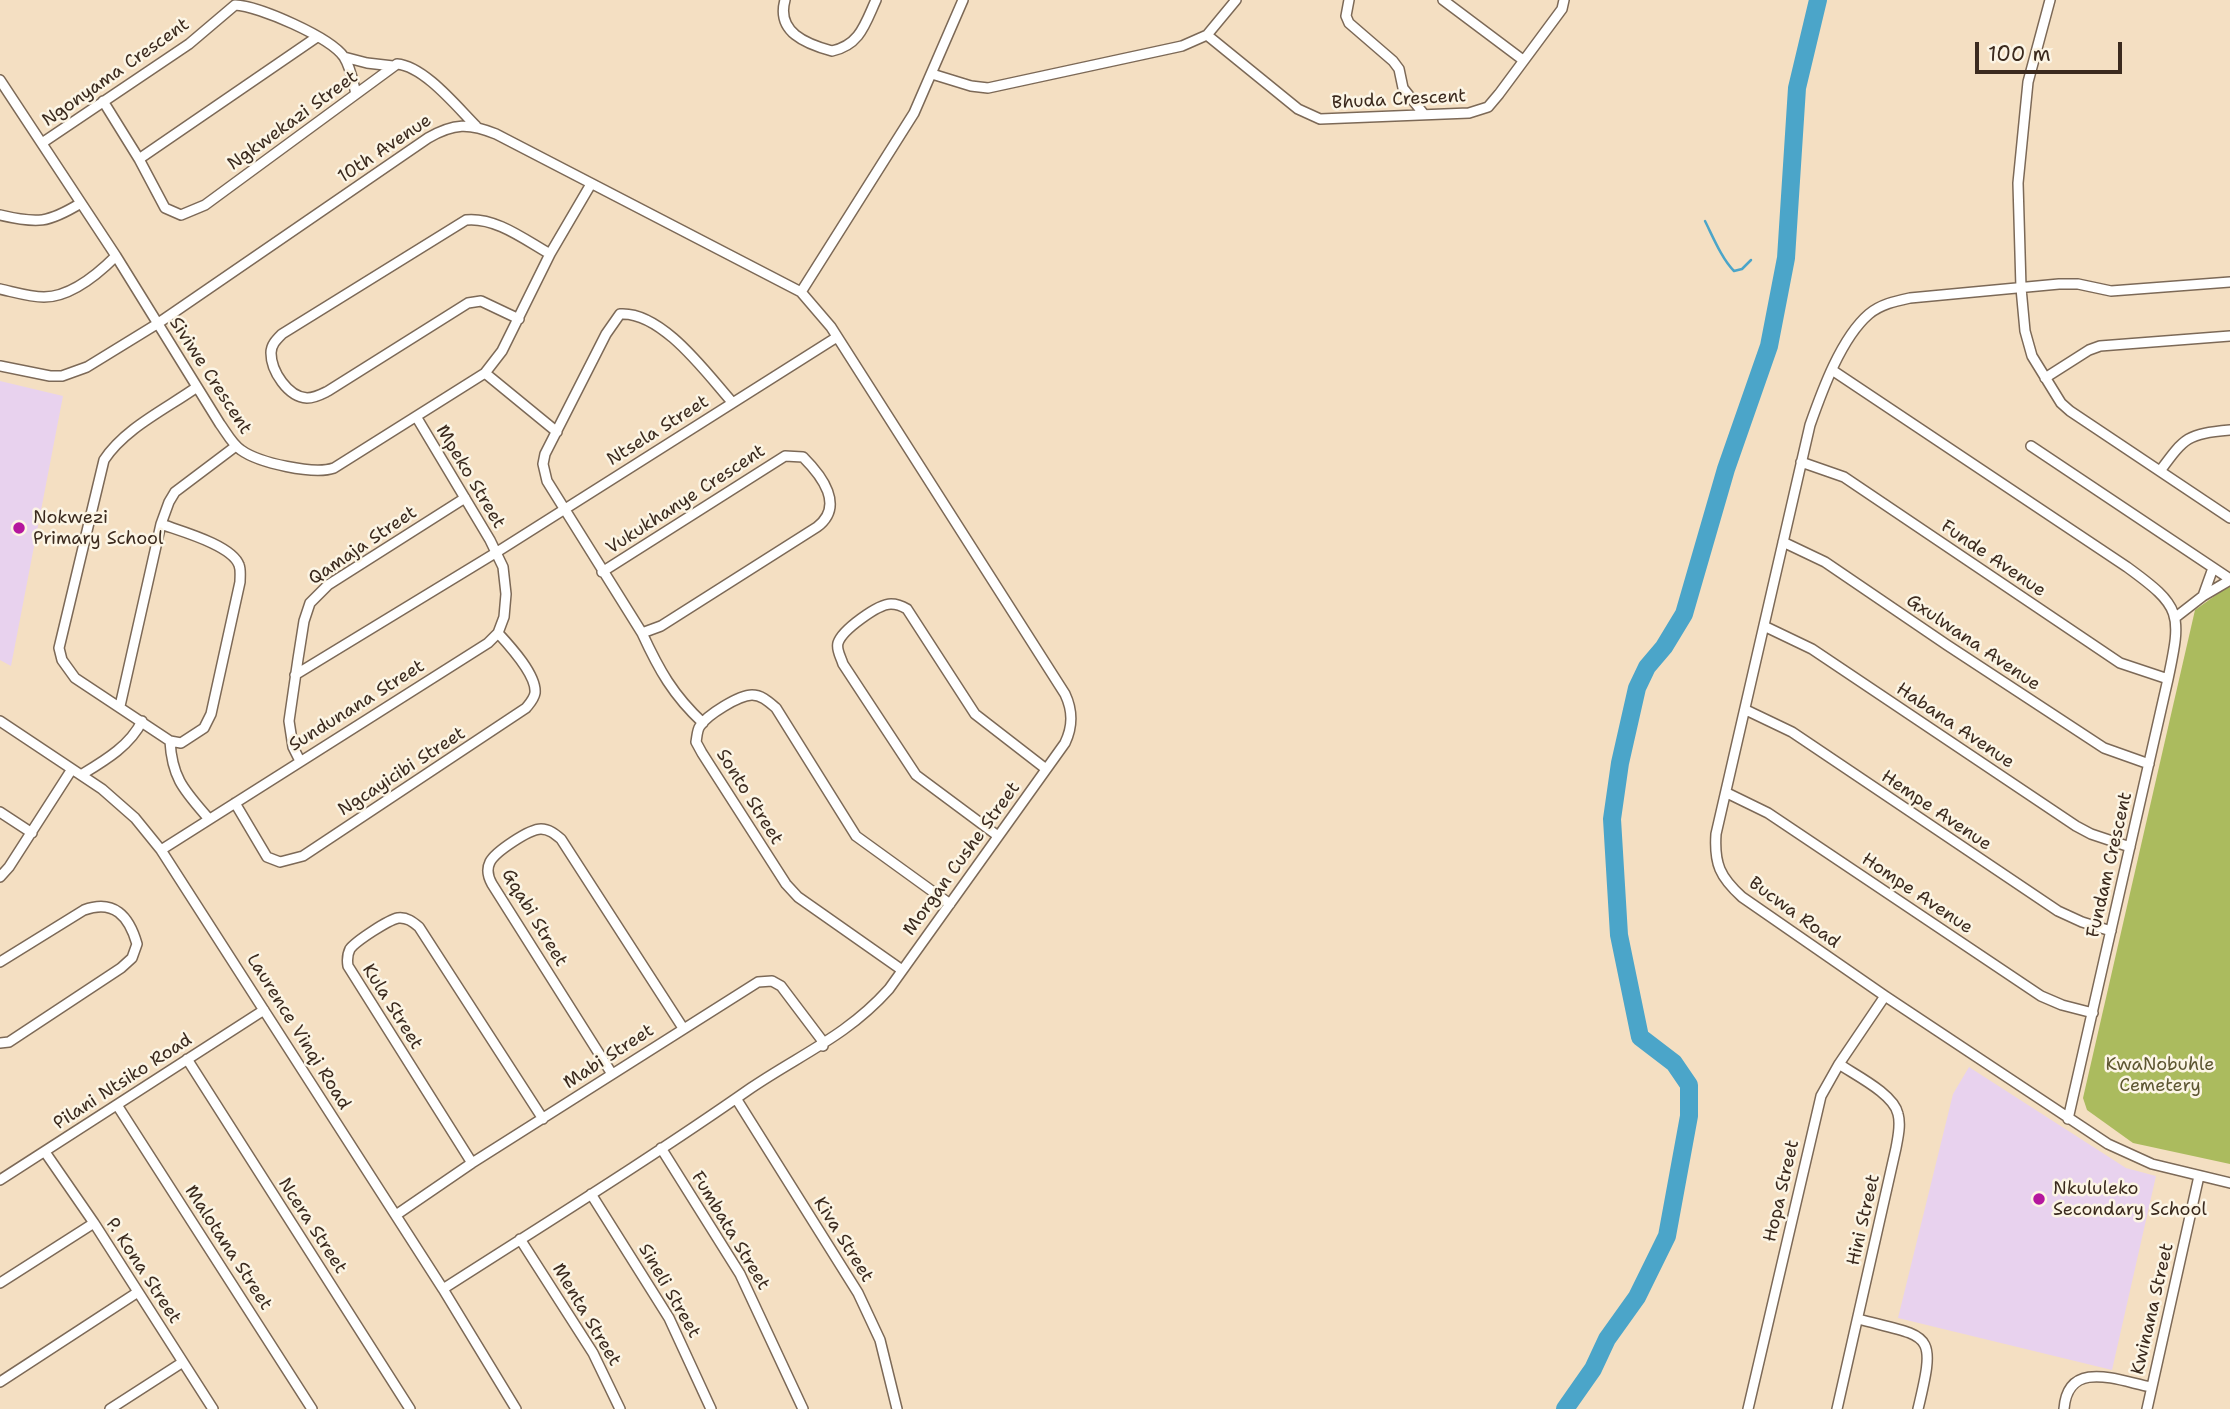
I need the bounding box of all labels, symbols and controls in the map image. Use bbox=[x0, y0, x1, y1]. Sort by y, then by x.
street label: Ngonyama Crescent bbox=[38, 14, 194, 132]
scale bar bbox=[1978, 28, 2125, 72]
text: 100 m bbox=[1988, 40, 2051, 68]
street label: Ngkwekazi Street bbox=[224, 67, 362, 175]
street label: Bhuda Crescent bbox=[1331, 86, 1467, 114]
street label: 10th Avenue bbox=[334, 110, 436, 188]
street label: Siviwe Crescent bbox=[164, 313, 256, 439]
street label: Ntsela Street bbox=[603, 391, 713, 471]
street label: Mpeko Street bbox=[431, 421, 509, 533]
street label: Vukukhanye Crescent bbox=[602, 441, 770, 559]
street label: Qamaja Street bbox=[305, 502, 421, 590]
place label: Nokwezi Primary School bbox=[33, 507, 163, 550]
street label: Funde Avenue bbox=[1936, 516, 2050, 602]
marker: Nokwezi Primary School bbox=[11, 520, 27, 536]
street label: Gxulwana Avenue bbox=[1902, 590, 2044, 696]
street label: Sundunana Street bbox=[285, 656, 429, 756]
street label: Habana Avenue bbox=[1892, 679, 2018, 773]
street label: Ngcayicibi Street bbox=[334, 723, 470, 821]
street label: Sonto Street bbox=[711, 745, 787, 849]
street label: Hempe Avenue bbox=[1877, 766, 1995, 856]
street label: Morgan Cushe Street bbox=[899, 778, 1025, 940]
street label: Fundam Crescent bbox=[2083, 790, 2137, 940]
street label: Hompe Avenue bbox=[1857, 849, 1977, 939]
street label: Gqabi Street bbox=[496, 865, 572, 971]
street label: Bucwa Road bbox=[1744, 873, 1844, 953]
street label: Laurence Vinqi Road bbox=[241, 950, 355, 1114]
street label: Kula Street bbox=[357, 960, 427, 1054]
street label: Mabi Street bbox=[560, 1020, 658, 1094]
street label: Pilani Ntsiko Road bbox=[50, 1029, 196, 1135]
park label: KwaNobuhle Cemetery bbox=[2105, 1054, 2215, 1096]
street label: Hopa Street bbox=[1760, 1138, 1804, 1244]
street label: Fumbata Street bbox=[686, 1168, 774, 1294]
street label: Hini Street bbox=[1843, 1172, 1885, 1268]
street label: Ncera Street bbox=[273, 1174, 351, 1278]
place label: Nkululeko Secondary School bbox=[2053, 1178, 2207, 1220]
street label: Malotana Street bbox=[180, 1182, 276, 1314]
marker: Nkululeko Secondary School bbox=[2031, 1191, 2047, 1207]
street label: Kiva Street bbox=[808, 1194, 878, 1286]
street label: P. Kona Street bbox=[101, 1214, 185, 1328]
street label: Sineli Street bbox=[633, 1240, 705, 1342]
street label: Kwinana Street bbox=[2127, 1241, 2179, 1377]
street label: Menta Street bbox=[547, 1260, 625, 1370]

